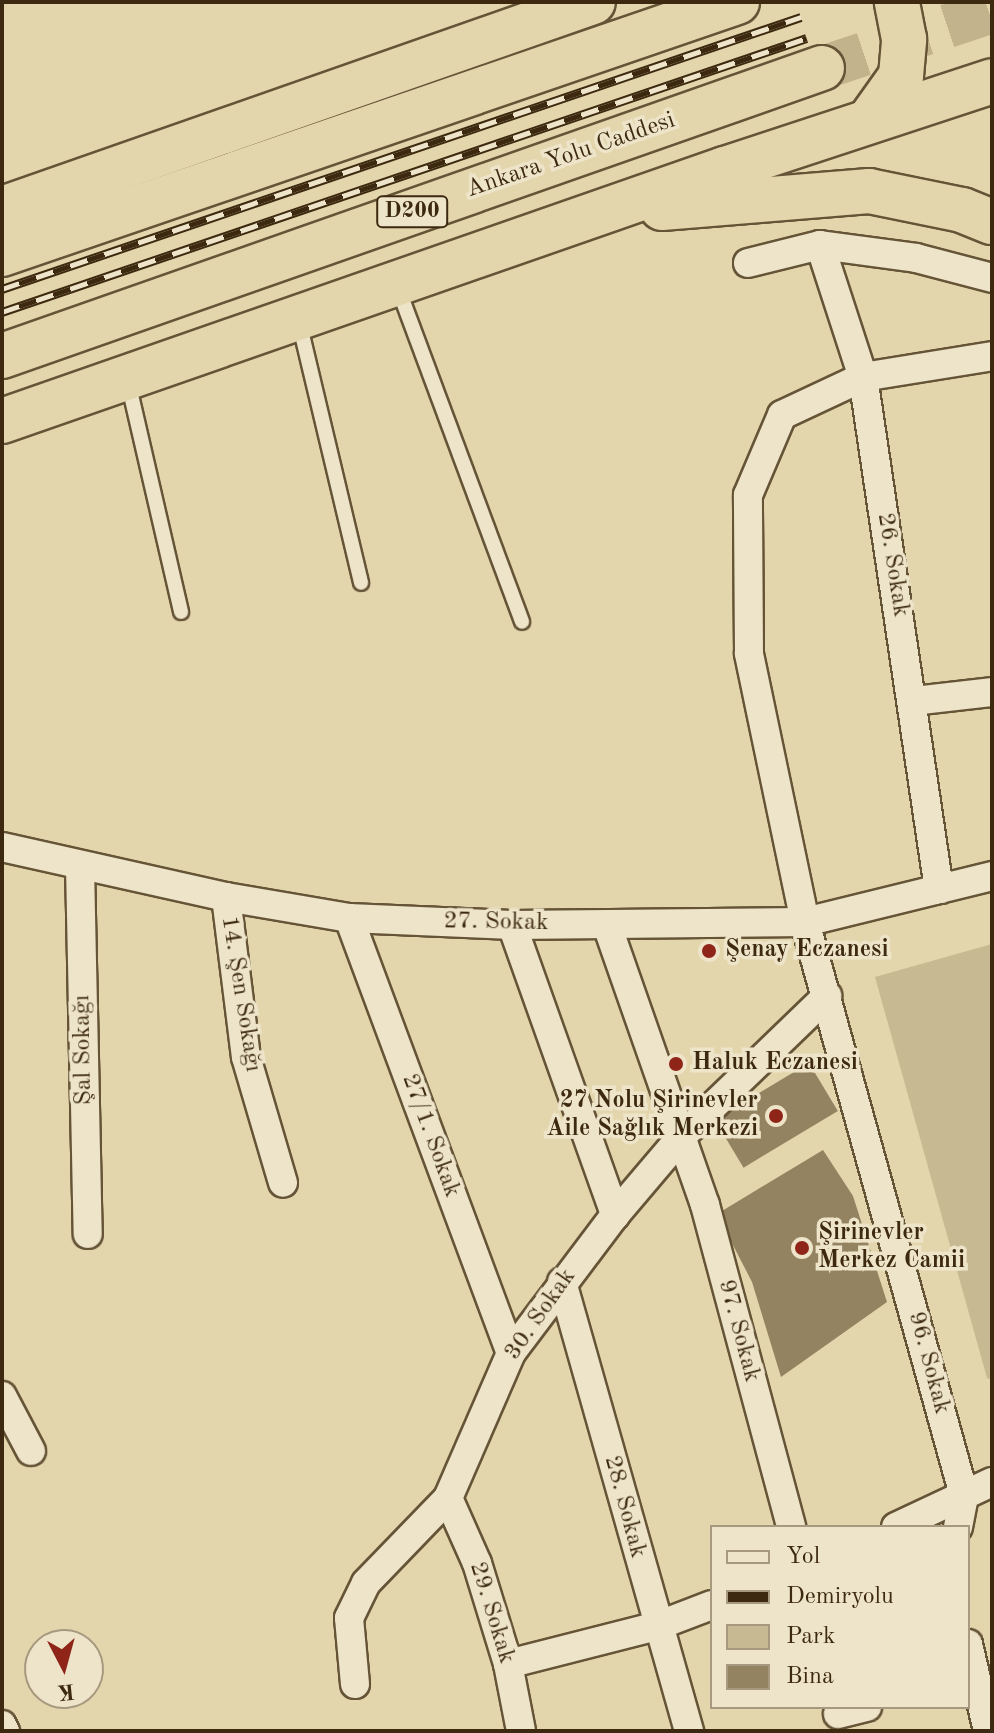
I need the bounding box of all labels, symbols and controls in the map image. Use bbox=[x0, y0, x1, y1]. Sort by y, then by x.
street label: Ankara Yolu Caddesi bbox=[463, 107, 679, 205]
road number: D200 bbox=[376, 194, 448, 230]
street label: 26. Sokak bbox=[870, 511, 914, 619]
street label: 27. Sokak bbox=[443, 908, 549, 938]
street label: 14. Şen Sokağı bbox=[213, 914, 267, 1074]
place label: Şenay Eczanesi bbox=[725, 937, 888, 965]
marker: Şenay Eczanesi bbox=[700, 942, 718, 960]
street label: Şal Sokağı bbox=[69, 995, 99, 1105]
place label: Haluk Eczanesi bbox=[692, 1050, 858, 1078]
marker: Haluk Eczanesi bbox=[667, 1055, 685, 1073]
street label: 27/1. Sokak bbox=[394, 1070, 466, 1202]
place label: 27 Nolu Şirinevler Aile Sağlık Merkezi bbox=[546, 1088, 758, 1144]
marker: 27 Nolu Şirinevler Aile Sağlık Merkezi bbox=[765, 1105, 787, 1127]
place label: Şirinevler Merkez Camii bbox=[818, 1220, 965, 1276]
marker: Şirinevler Merkez Camii bbox=[793, 1239, 811, 1257]
street label: 30. Sokak bbox=[499, 1264, 583, 1366]
street label: 97. Sokak bbox=[711, 1277, 765, 1385]
street label: 96. Sokak bbox=[901, 1309, 955, 1417]
street label: 28. Sokak bbox=[597, 1453, 651, 1561]
legend bbox=[710, 1525, 970, 1709]
text: Yol bbox=[786, 1545, 820, 1569]
street label: 29. Sokak bbox=[462, 1559, 520, 1667]
text: Demiryolu bbox=[786, 1585, 894, 1609]
text: Park bbox=[786, 1625, 835, 1649]
north arrow bbox=[24, 1629, 104, 1709]
text: Bina bbox=[786, 1665, 834, 1689]
text: K bbox=[57, 1679, 76, 1703]

